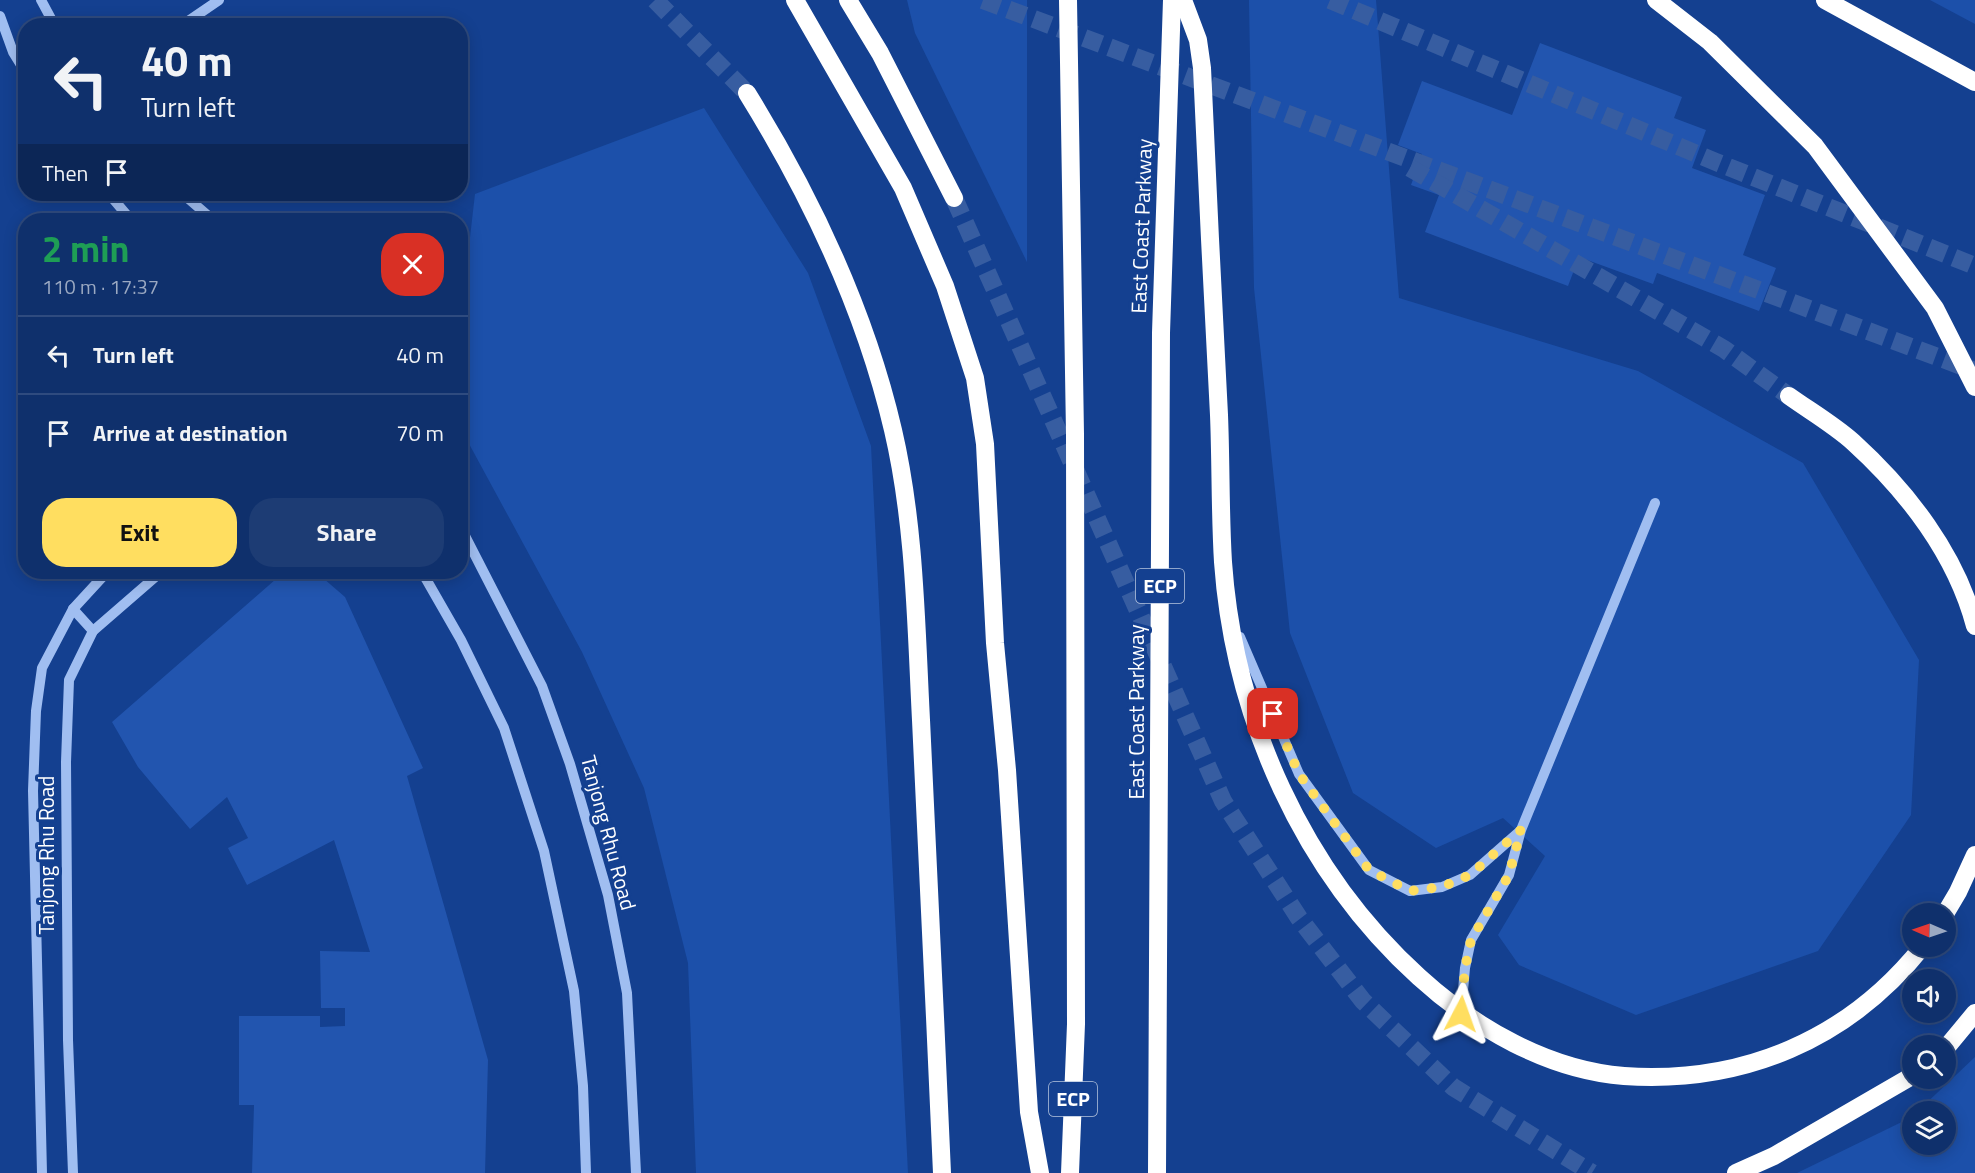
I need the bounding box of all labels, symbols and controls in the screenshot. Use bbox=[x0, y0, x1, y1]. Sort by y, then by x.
text: 40 m bbox=[141, 28, 233, 92]
icon: left bbox=[42, 42, 120, 120]
text: Turn left bbox=[141, 86, 235, 127]
street label: East Coast Parkway bbox=[1122, 138, 1160, 314]
text: Then bbox=[42, 156, 88, 190]
icon: arrive bbox=[100, 156, 133, 189]
text: 2 min bbox=[42, 221, 129, 276]
button: close bbox=[381, 233, 444, 296]
text: 110 m · 17:37 bbox=[42, 271, 159, 302]
text: Turn left bbox=[93, 338, 174, 372]
text: 40 m bbox=[396, 338, 444, 372]
icon: left bbox=[42, 339, 75, 372]
text: Arrive at destination bbox=[93, 416, 288, 450]
text: 70 m bbox=[396, 416, 444, 450]
icon: arrive bbox=[42, 417, 75, 450]
button: Exit bbox=[42, 498, 237, 567]
button: Share bbox=[249, 498, 444, 567]
road number: ECP bbox=[1136, 569, 1184, 603]
street label: East Coast Parkway bbox=[1120, 624, 1152, 800]
pin bbox=[1247, 688, 1298, 739]
icon: arrive bbox=[1256, 697, 1289, 730]
street label: Tanjong Rhu Road bbox=[573, 752, 645, 914]
street label: Tanjong Rhu Road bbox=[30, 776, 62, 934]
north arrow bbox=[1902, 903, 1956, 957]
map controls bbox=[1902, 903, 1956, 1155]
button: sound bbox=[1902, 969, 1956, 1023]
position arrow bbox=[1429, 982, 1493, 1046]
button: search bbox=[1902, 1035, 1956, 1089]
road number: ECP bbox=[1049, 1082, 1097, 1116]
button: layers bbox=[1902, 1101, 1956, 1155]

